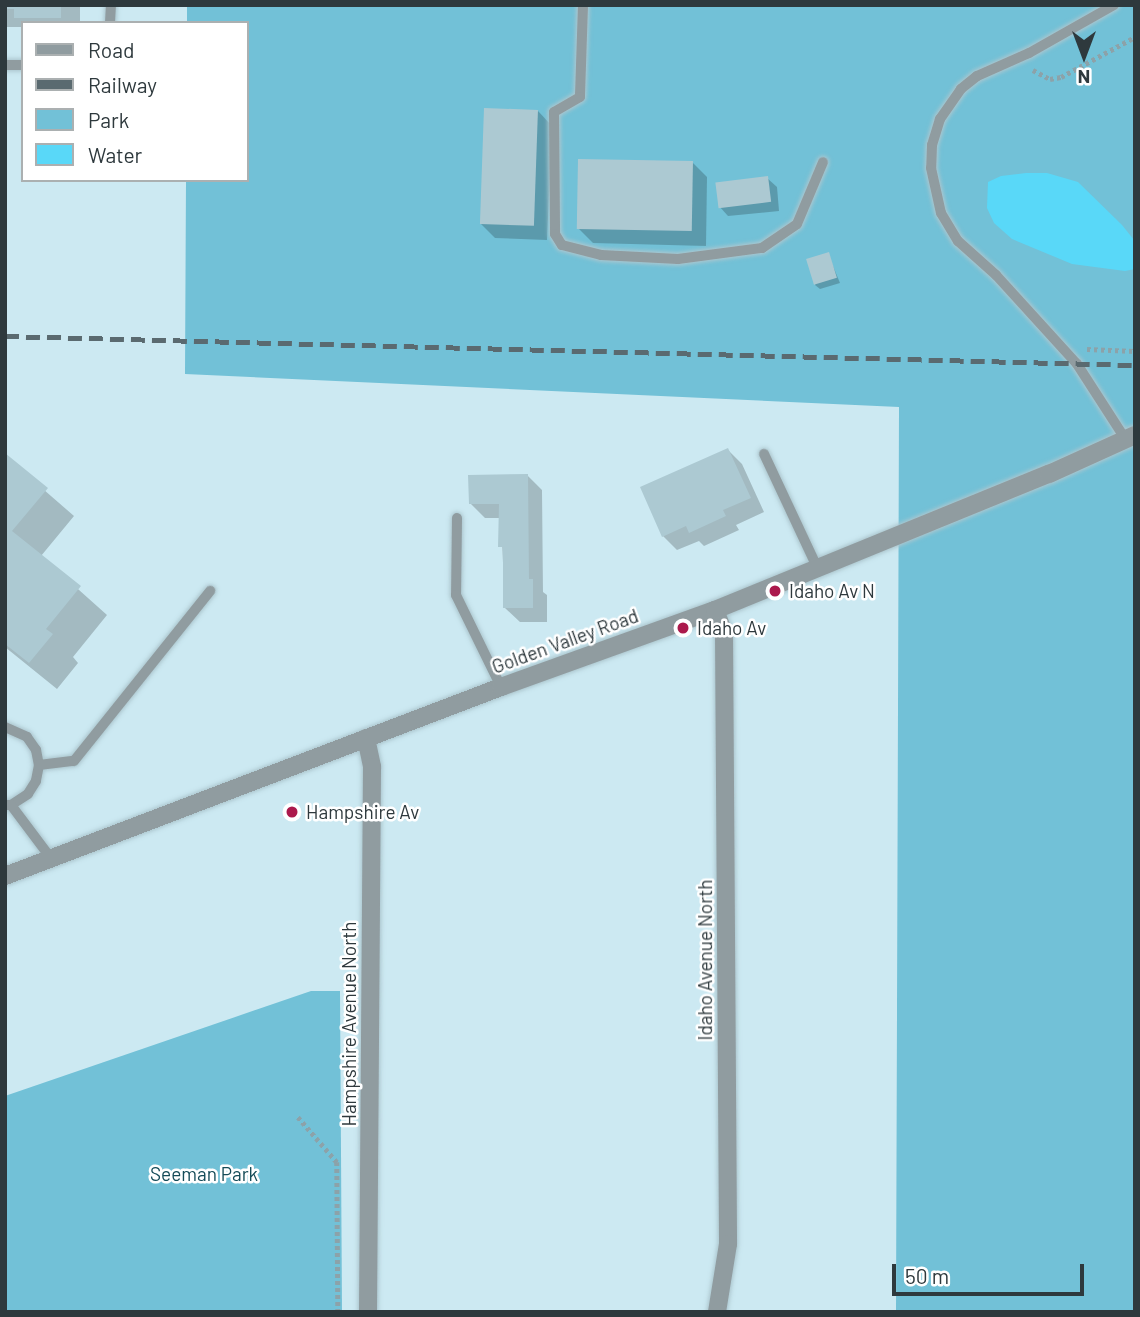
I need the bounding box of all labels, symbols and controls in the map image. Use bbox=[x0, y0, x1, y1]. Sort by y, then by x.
legend bbox=[21, 21, 248, 182]
north arrow bbox=[1049, 21, 1119, 91]
text: Road bbox=[88, 37, 134, 62]
text: N bbox=[1078, 66, 1090, 89]
text: Railway bbox=[88, 72, 157, 97]
text: Park bbox=[88, 107, 129, 132]
text: Water bbox=[88, 142, 142, 167]
place label: Idaho Av N bbox=[789, 580, 875, 602]
marker: Idaho Av N bbox=[767, 583, 783, 599]
street label: Golden Valley Road bbox=[489, 604, 641, 678]
place label: Idaho Av bbox=[697, 617, 766, 639]
marker: Idaho Av bbox=[675, 620, 691, 636]
place label: Hampshire Av bbox=[306, 801, 419, 823]
marker: Hampshire Av bbox=[284, 804, 300, 820]
street label: Idaho Avenue North bbox=[694, 880, 716, 1040]
street label: Hampshire Avenue North bbox=[338, 921, 360, 1127]
park label: Seeman Park bbox=[150, 1163, 258, 1185]
scale bar bbox=[895, 1250, 1088, 1294]
text: 50 m bbox=[905, 1263, 949, 1288]

